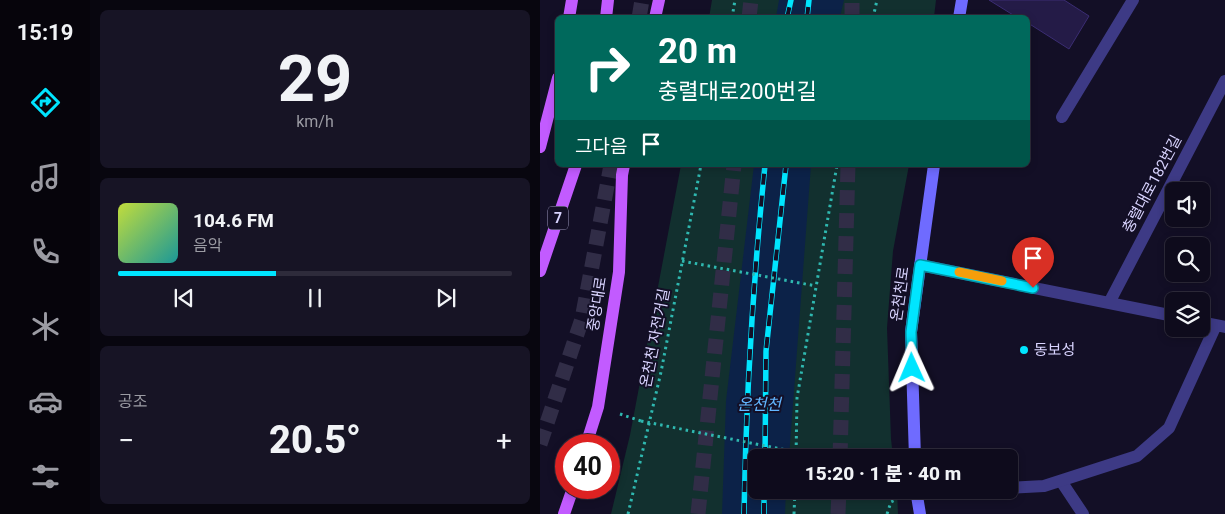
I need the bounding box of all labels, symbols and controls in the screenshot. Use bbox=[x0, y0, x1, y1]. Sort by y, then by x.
text: 15:19 bbox=[17, 20, 73, 45]
text: 20 m bbox=[658, 31, 737, 72]
icon: right bbox=[575, 35, 640, 100]
text: 29 bbox=[278, 41, 352, 117]
text: 충렬대로200번길 bbox=[658, 79, 817, 104]
icon: directions bbox=[28, 85, 63, 120]
text: km/h bbox=[296, 112, 334, 131]
icon: arrive bbox=[637, 130, 665, 158]
street label: 충렬대로182번길 bbox=[1119, 132, 1185, 236]
text: 그다음 bbox=[575, 135, 627, 158]
icon: music bbox=[28, 160, 63, 195]
map controls bbox=[1165, 182, 1210, 337]
button: sound bbox=[1165, 182, 1210, 227]
road number: 7 bbox=[548, 207, 568, 230]
text: 104.6 FM bbox=[193, 209, 274, 232]
icon: phone bbox=[28, 234, 63, 269]
text: 음악 bbox=[193, 236, 222, 255]
pin bbox=[1012, 237, 1054, 288]
button: search bbox=[1165, 237, 1210, 282]
icon: arrive bbox=[1019, 244, 1047, 272]
street label: 온천천로 bbox=[887, 265, 913, 323]
street label: 중앙대로 bbox=[584, 275, 610, 333]
icon: previous bbox=[170, 284, 198, 312]
icon: pause bbox=[301, 284, 329, 312]
icon: next bbox=[432, 284, 460, 312]
street label: 온천천 자전거길 bbox=[637, 287, 673, 389]
button: layers bbox=[1165, 292, 1210, 337]
icon: climate bbox=[28, 309, 63, 344]
position arrow bbox=[885, 341, 937, 393]
place label: 동보성 bbox=[1034, 341, 1075, 359]
marker: 동보성 bbox=[1018, 344, 1030, 356]
icon: car bbox=[28, 384, 63, 419]
text: 공조 bbox=[118, 392, 147, 411]
water label: 온천천 bbox=[737, 395, 783, 414]
text: 20.5° bbox=[269, 418, 361, 462]
text: − bbox=[118, 424, 134, 457]
text: + bbox=[496, 424, 512, 457]
speed limit sign: 40 bbox=[555, 434, 620, 499]
icon: filters bbox=[28, 459, 63, 494]
text: 15:20 · 1 분 · 40 m bbox=[805, 462, 961, 485]

